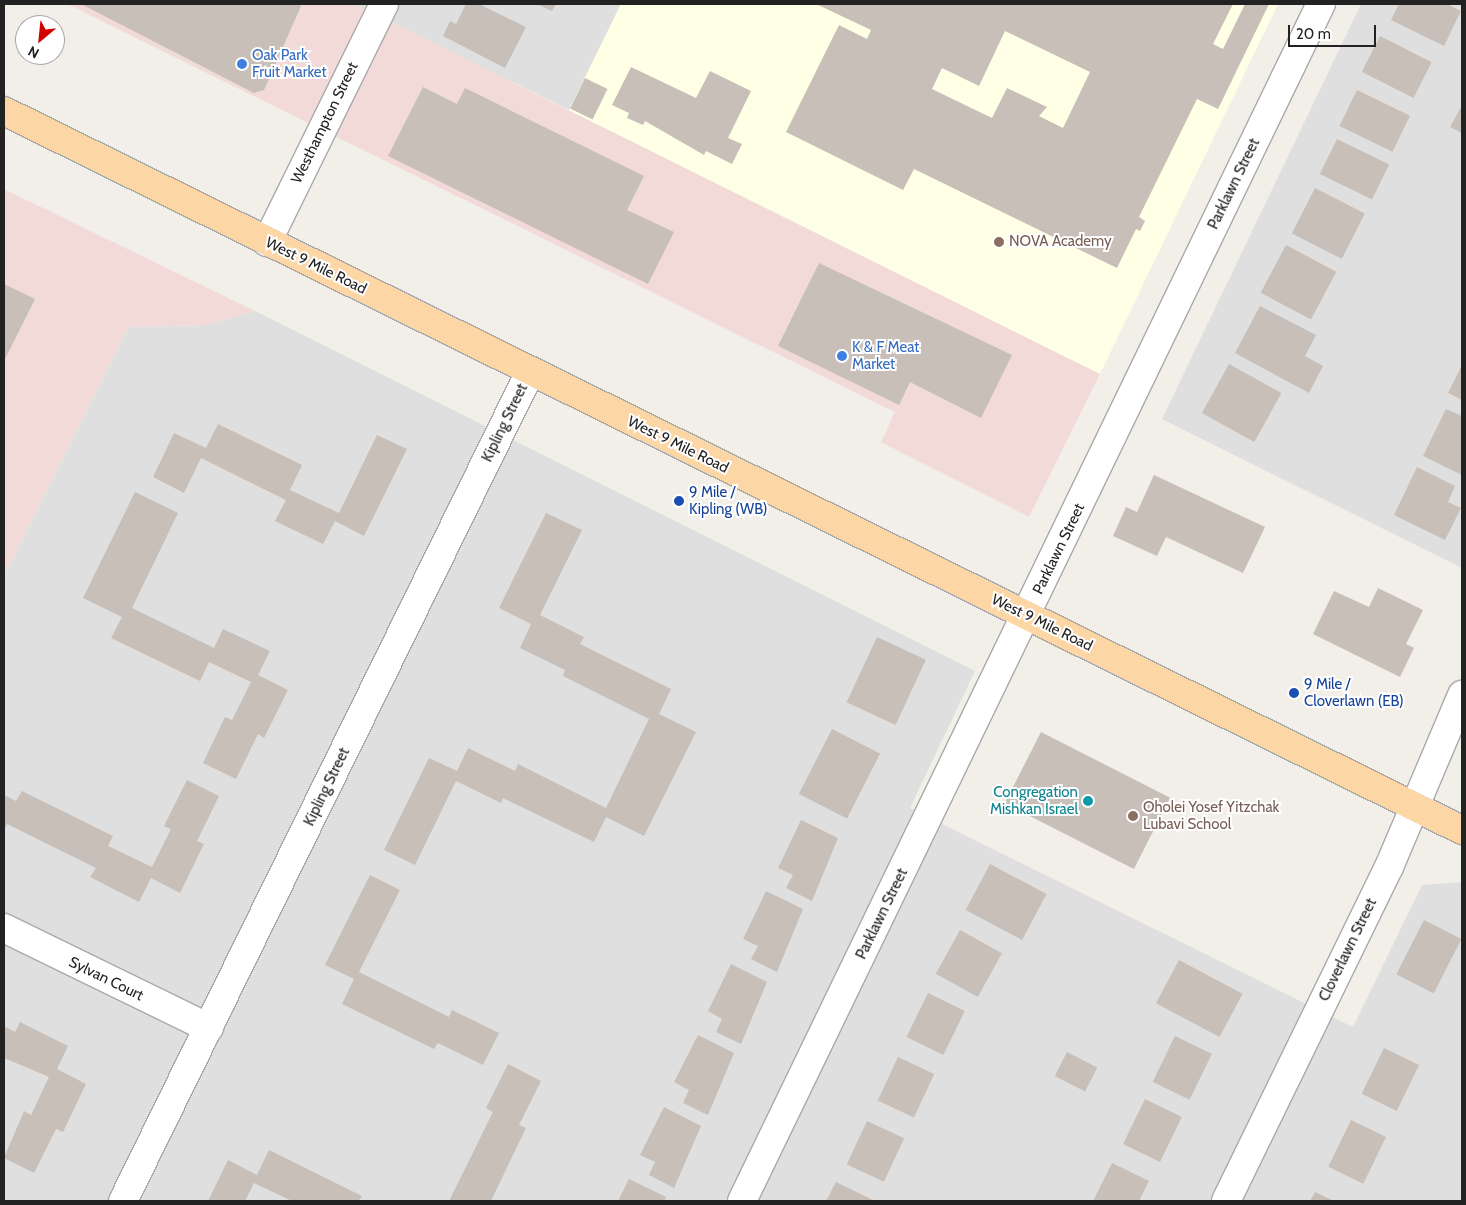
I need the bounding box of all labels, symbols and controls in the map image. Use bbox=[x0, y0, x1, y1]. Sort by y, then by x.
north arrow bbox=[15, 15, 65, 65]
scale bar bbox=[1291, 15, 1378, 47]
text: 20 m bbox=[1296, 25, 1331, 43]
text: N bbox=[25, 42, 42, 63]
place label: Oak Park Fruit Market bbox=[252, 46, 327, 81]
marker: Oak Park Fruit Market bbox=[236, 58, 248, 70]
street label: Westhampton Street bbox=[288, 59, 362, 187]
street label: Parklawn Street bbox=[1204, 136, 1264, 232]
place label: NOVA Academy bbox=[1009, 233, 1112, 251]
street label: West 9 Mile Road bbox=[263, 234, 369, 298]
marker: NOVA Academy bbox=[993, 236, 1005, 248]
place label: K & F Meat Market bbox=[852, 338, 919, 373]
marker: K & F Meat Market bbox=[836, 350, 848, 362]
street label: Kipling Street bbox=[478, 381, 532, 465]
street label: West 9 Mile Road bbox=[625, 413, 731, 477]
place label: 9 Mile / Kipling (WB) bbox=[689, 483, 767, 518]
marker: 9 Mile / Kipling (WB) bbox=[673, 495, 685, 507]
street label: Parklawn Street bbox=[1029, 501, 1089, 597]
street label: West 9 Mile Road bbox=[989, 591, 1095, 655]
place label: 9 Mile / Cloverlawn (EB) bbox=[1304, 675, 1404, 710]
marker: 9 Mile / Cloverlawn (EB) bbox=[1288, 687, 1300, 699]
street label: Kipling Street bbox=[300, 745, 354, 829]
place label: Congregation Mishkan Israel bbox=[990, 783, 1078, 818]
marker: Congregation Mishkan Israel bbox=[1082, 795, 1094, 807]
place label: Oholei Yosef Yitzchak Lubavi School bbox=[1143, 798, 1279, 833]
marker: Oholei Yosef Yitzchak Lubavi School bbox=[1127, 810, 1139, 822]
street label: Parklawn Street bbox=[852, 866, 912, 962]
street label: Cloverlawn Street bbox=[1315, 896, 1381, 1004]
street label: Sylvan Court bbox=[66, 953, 146, 1005]

